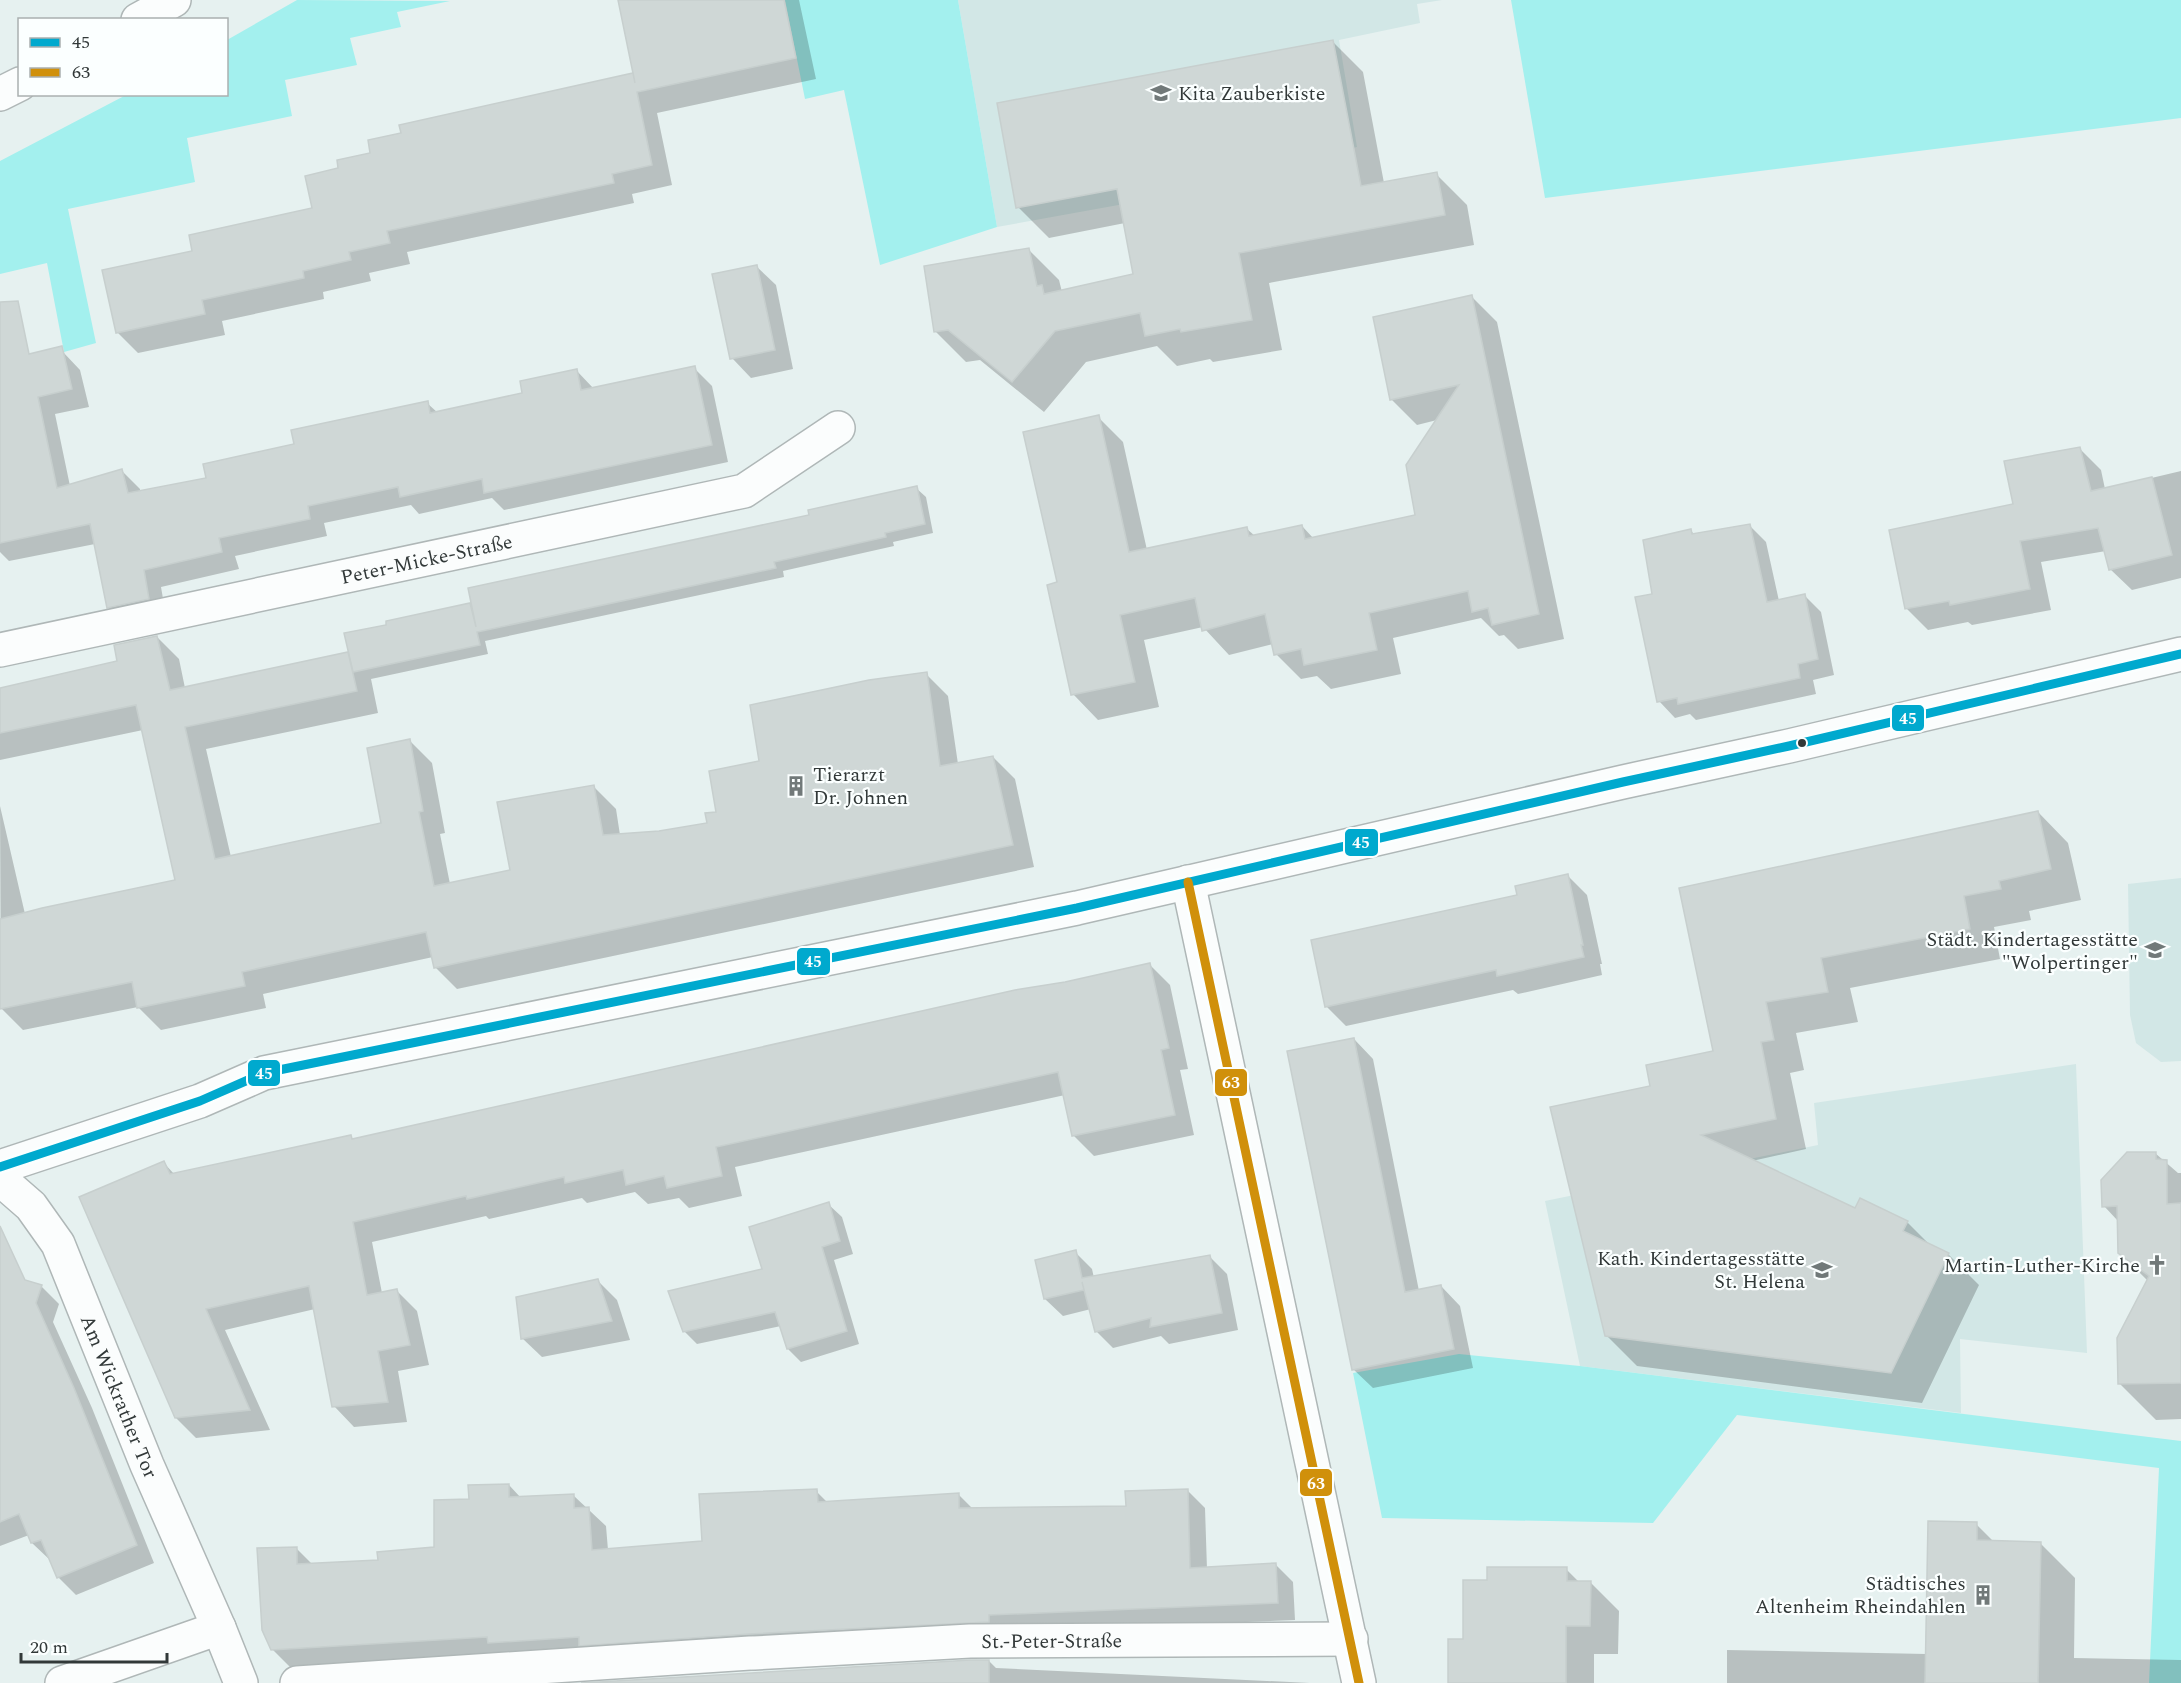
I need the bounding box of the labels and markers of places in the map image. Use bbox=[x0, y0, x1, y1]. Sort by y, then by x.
place label: Kita Zauberkiste bbox=[1178, 79, 1325, 109]
school or university icon: Kita Zauberkiste bbox=[1149, 81, 1173, 105]
unlabelled marker bbox=[1796, 737, 1808, 749]
place label: Tierarzt Dr. Johnen bbox=[813, 760, 908, 813]
building icon: Tierarzt Dr. Johnen bbox=[784, 774, 808, 798]
place label: Städt. Kindertagesstätte "Wolpertinger" bbox=[1926, 925, 2138, 978]
school or university icon: Städt. Kindertagesstätte "Wolpertinger" bbox=[2143, 938, 2167, 962]
place label: Kath. Kindertagesstätte St. Helena bbox=[1597, 1244, 1805, 1297]
place label: Martin-Luther-Kirche bbox=[1944, 1251, 2140, 1281]
church icon: Martin-Luther-Kirche bbox=[2145, 1253, 2169, 1277]
school or university icon: Kath. Kindertagesstätte St. Helena bbox=[1810, 1258, 1834, 1282]
place label: Städtisches Altenheim Rheindahlen bbox=[1755, 1569, 1966, 1622]
building icon: Städtisches Altenheim Rheindahlen bbox=[1971, 1583, 1995, 1607]

